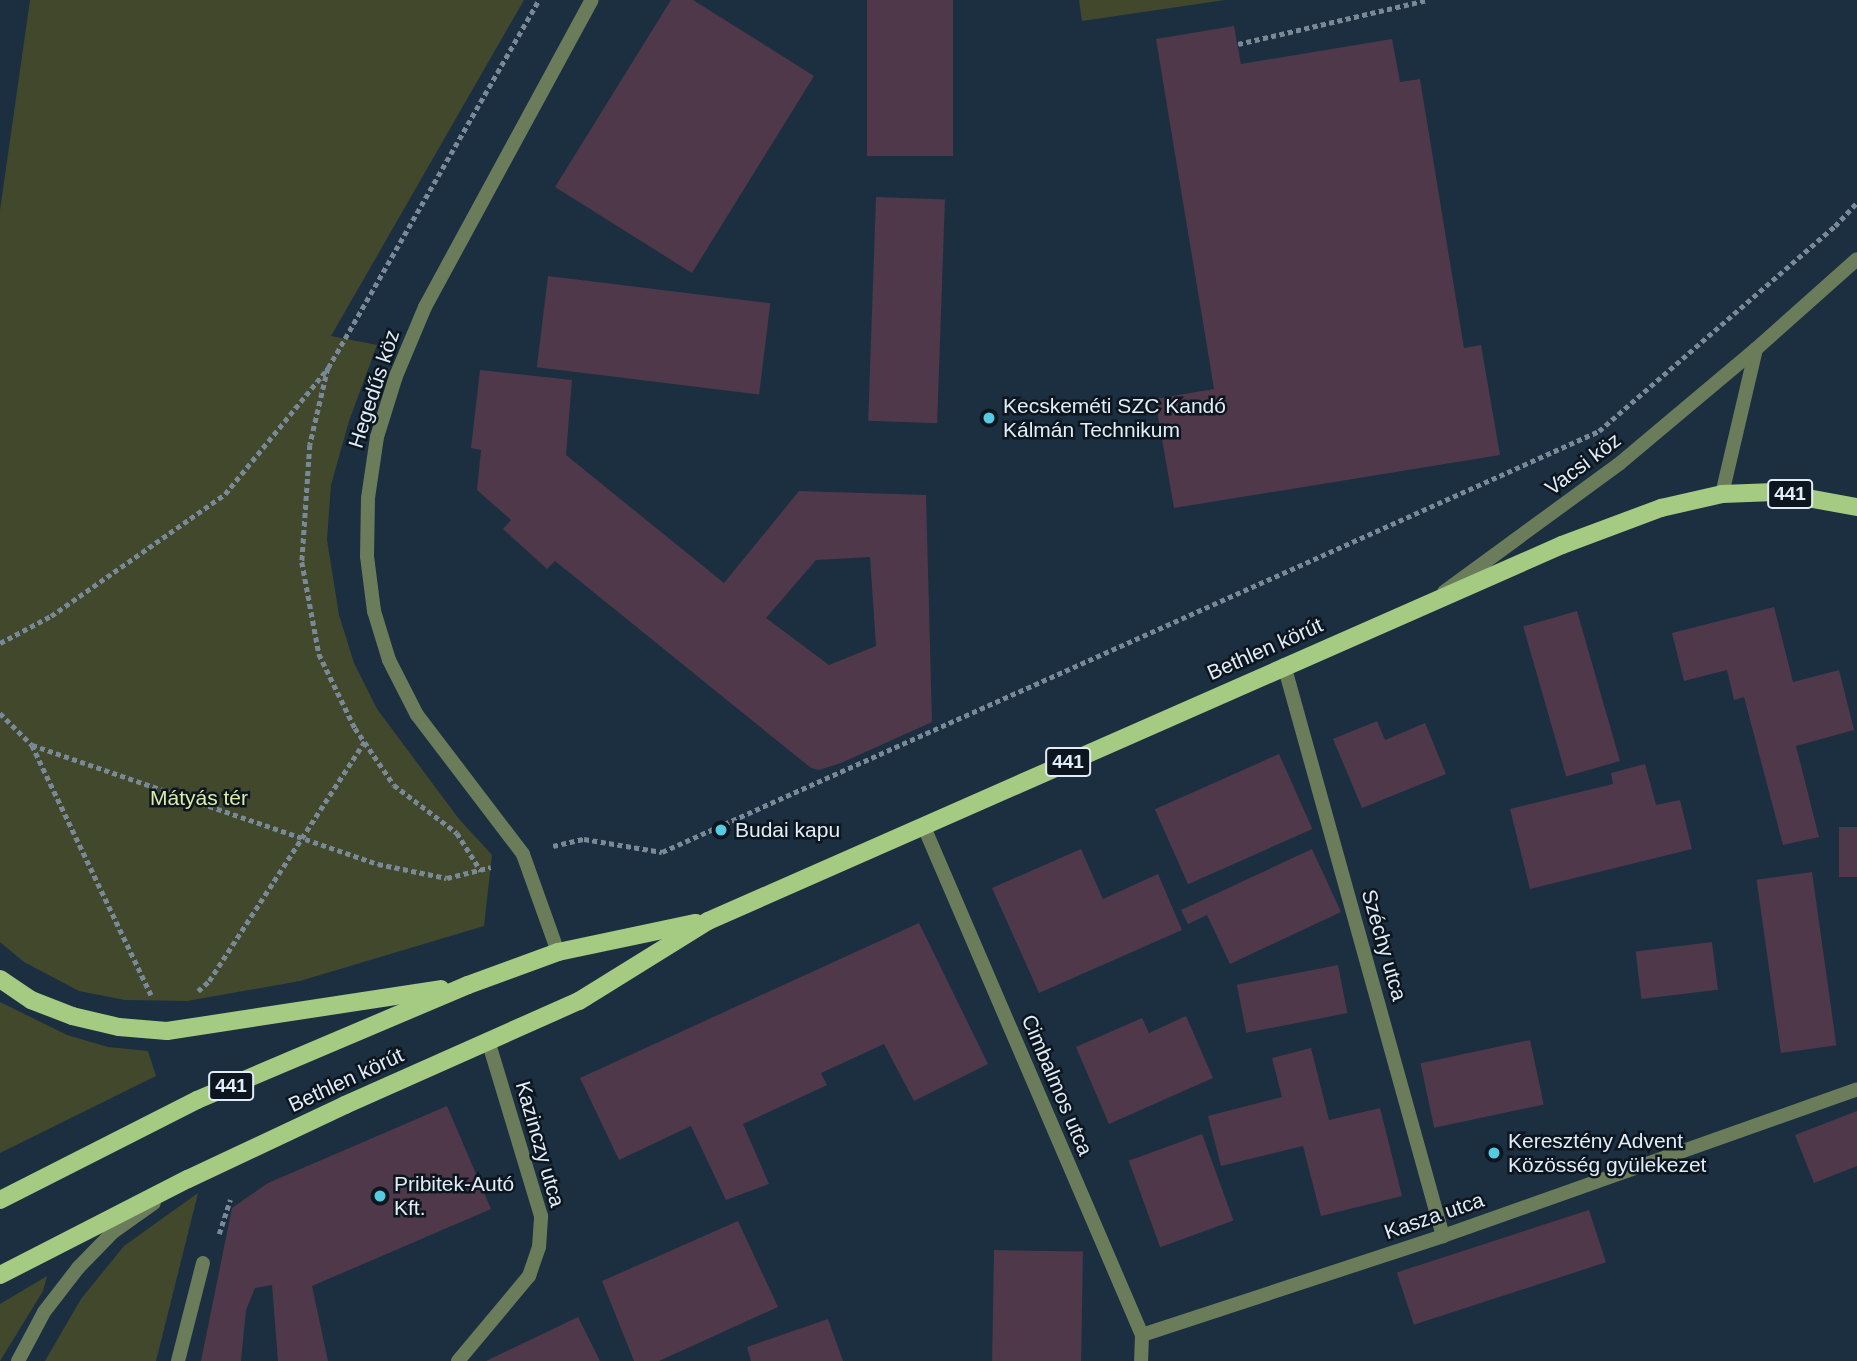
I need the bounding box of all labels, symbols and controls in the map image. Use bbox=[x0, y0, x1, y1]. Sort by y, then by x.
street label: Hegedűs köz bbox=[343, 327, 405, 451]
place label: Kecskeméti SZC Kandó Kálmán Technikum bbox=[1003, 393, 1226, 443]
marker: Kecskeméti SZC Kandó Kálmán Technikum bbox=[981, 410, 997, 426]
street label: Vacsi köz bbox=[1540, 427, 1626, 501]
road number: 441 bbox=[1766, 478, 1814, 509]
street label: Bethlen körút bbox=[1203, 612, 1327, 686]
road number: 441 bbox=[1044, 747, 1092, 778]
park label: Mátyás tér bbox=[150, 785, 248, 811]
place label: Budai kapu bbox=[735, 817, 840, 843]
marker: Budai kapu bbox=[713, 822, 729, 838]
street label: Széchy utca bbox=[1356, 887, 1412, 1003]
street label: Cimbalmos utca bbox=[1016, 1011, 1098, 1159]
street label: Bethlen körút bbox=[285, 1042, 407, 1118]
road number: 441 bbox=[206, 1070, 256, 1102]
street label: Kazinczy utca bbox=[510, 1078, 570, 1210]
place label: Keresztény Advent Közösség gyülekezet bbox=[1508, 1128, 1706, 1178]
marker: Keresztény Advent Közösség gyülekezet bbox=[1486, 1145, 1502, 1161]
place label: Pribitek-Autó Kft. bbox=[394, 1171, 514, 1221]
street label: Kasza utca bbox=[1381, 1187, 1487, 1245]
marker: Pribitek-Autó Kft. bbox=[372, 1188, 388, 1204]

